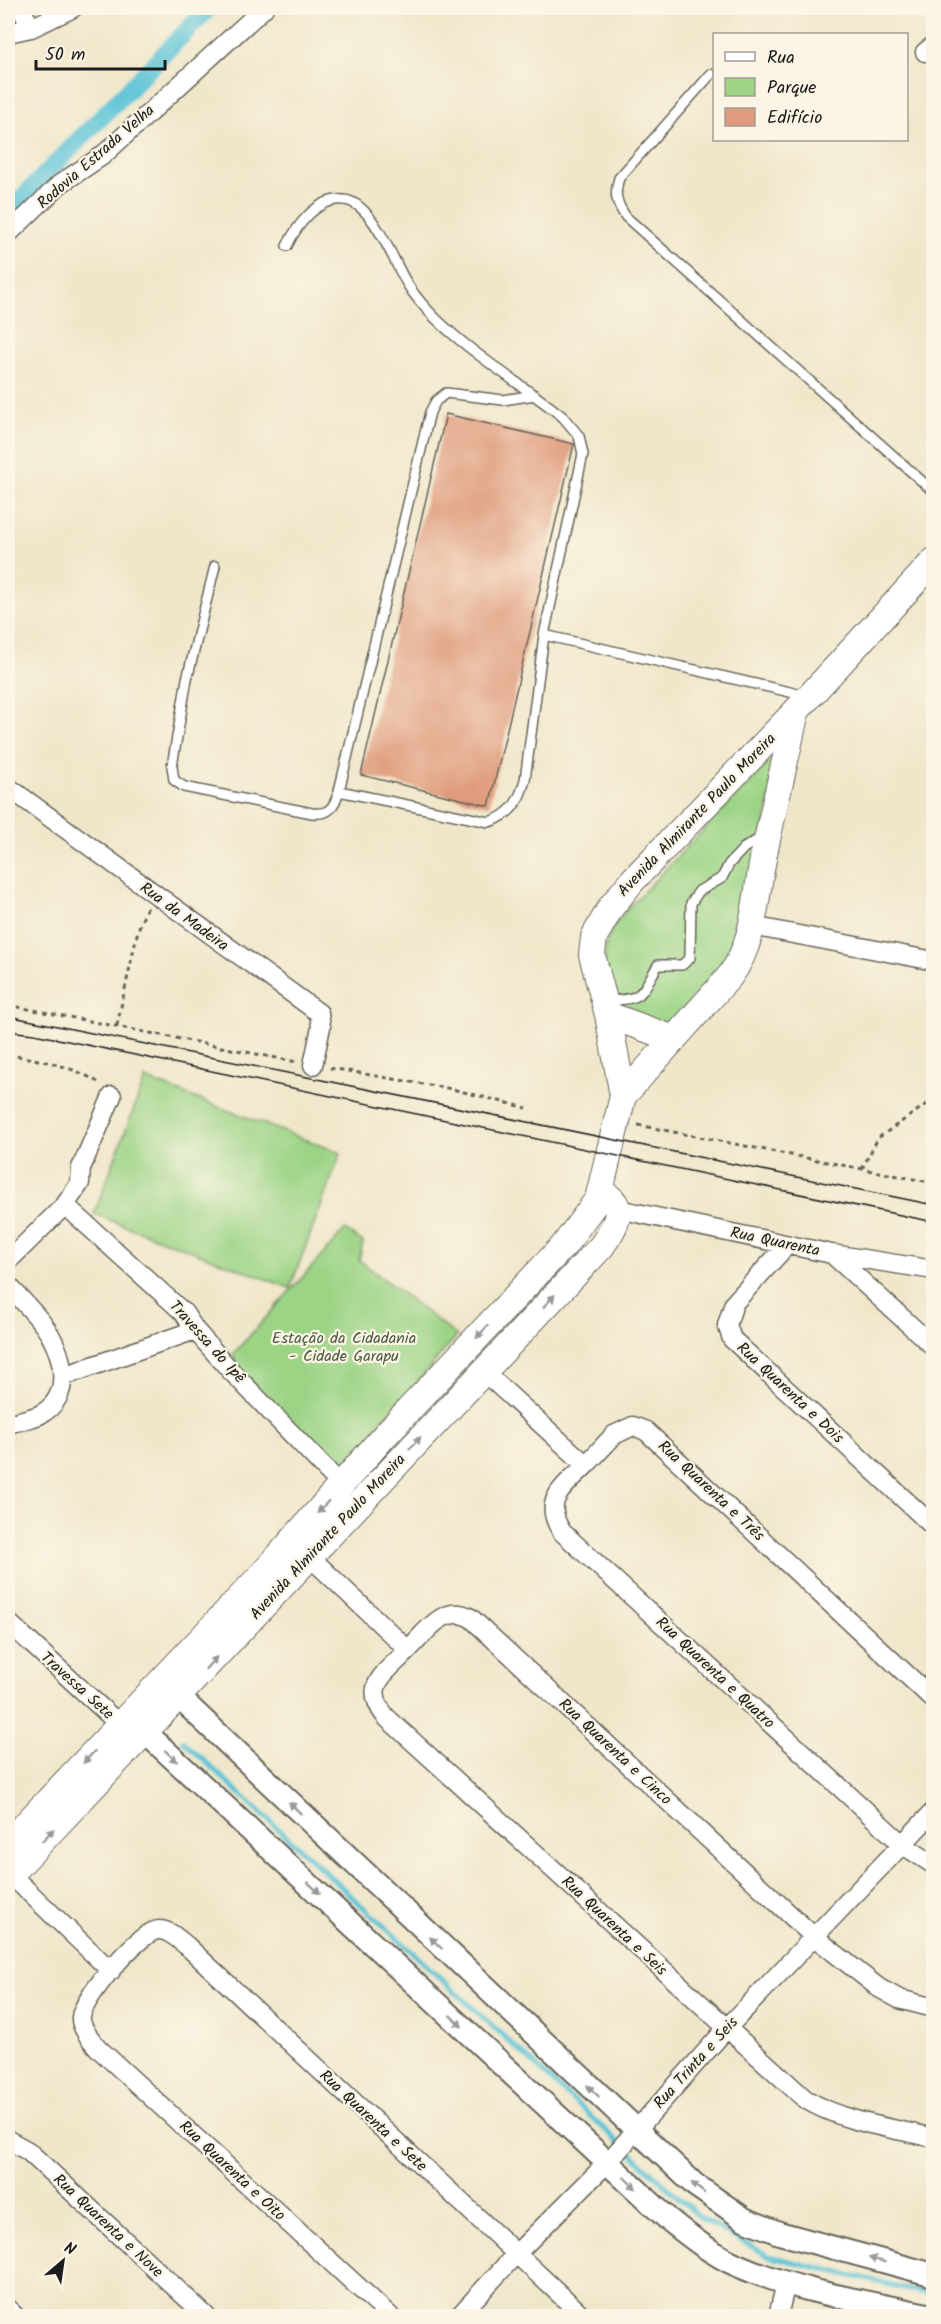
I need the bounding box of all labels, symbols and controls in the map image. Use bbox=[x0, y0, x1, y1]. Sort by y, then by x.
scale bar bbox=[36, 33, 165, 71]
legend bbox=[713, 33, 908, 141]
text: 50 m bbox=[45, 41, 85, 70]
text: Rua bbox=[767, 44, 795, 73]
text: Parque bbox=[767, 74, 816, 103]
street label: Rodovia Estrada Velha bbox=[32, 99, 160, 215]
text: Edifício bbox=[767, 104, 822, 133]
street label: Avenida Almirante Paulo Moreira bbox=[612, 727, 782, 903]
street label: Rua da Madeira bbox=[134, 876, 234, 958]
street label: Rua Quarenta bbox=[728, 1220, 822, 1264]
one-way arrow bbox=[542, 1294, 556, 1309]
street label: Travessa do Ipê bbox=[163, 1295, 252, 1390]
one-way arrow bbox=[475, 1324, 489, 1339]
park label: Estação da Cidadania - Cidade Garapu bbox=[272, 1326, 416, 1369]
street label: Rua Quarenta e Dois bbox=[731, 1336, 850, 1450]
street label: Rua Quarenta e Três bbox=[652, 1435, 770, 1548]
one-way arrow bbox=[408, 1437, 422, 1451]
street label: Avenida Almirante Paulo Moreira bbox=[244, 1448, 412, 1626]
one-way arrow bbox=[317, 1499, 330, 1514]
street label: Rua Quarenta e Quatro bbox=[650, 1611, 780, 1735]
street label: Travessa Sete bbox=[34, 1646, 120, 1726]
one-way arrow bbox=[204, 1655, 218, 1670]
street label: Rua Quarenta e Cinco bbox=[553, 1693, 677, 1811]
one-way arrow bbox=[83, 1749, 96, 1764]
one-way arrow bbox=[163, 1749, 178, 1763]
one-way arrow bbox=[288, 1802, 302, 1816]
one-way arrow bbox=[41, 1827, 55, 1842]
street label: Rua Quarenta e Seis bbox=[555, 1870, 673, 1982]
one-way arrow bbox=[306, 1881, 320, 1895]
one-way arrow bbox=[429, 1936, 444, 1950]
street label: Rua Trinta e Seis bbox=[647, 2011, 745, 2115]
one-way arrow bbox=[449, 2014, 464, 2028]
street label: Rua Quarenta e Sete bbox=[313, 2064, 433, 2178]
one-way arrow bbox=[586, 2085, 600, 2099]
street label: Rua Quarenta e Oito bbox=[173, 2115, 291, 2227]
street label: Rua Quarenta e Nove bbox=[49, 2170, 167, 2282]
one-way arrow bbox=[622, 2176, 637, 2190]
one-way arrow bbox=[690, 2181, 706, 2194]
north arrow bbox=[33, 2231, 93, 2291]
one-way arrow bbox=[868, 2255, 886, 2264]

